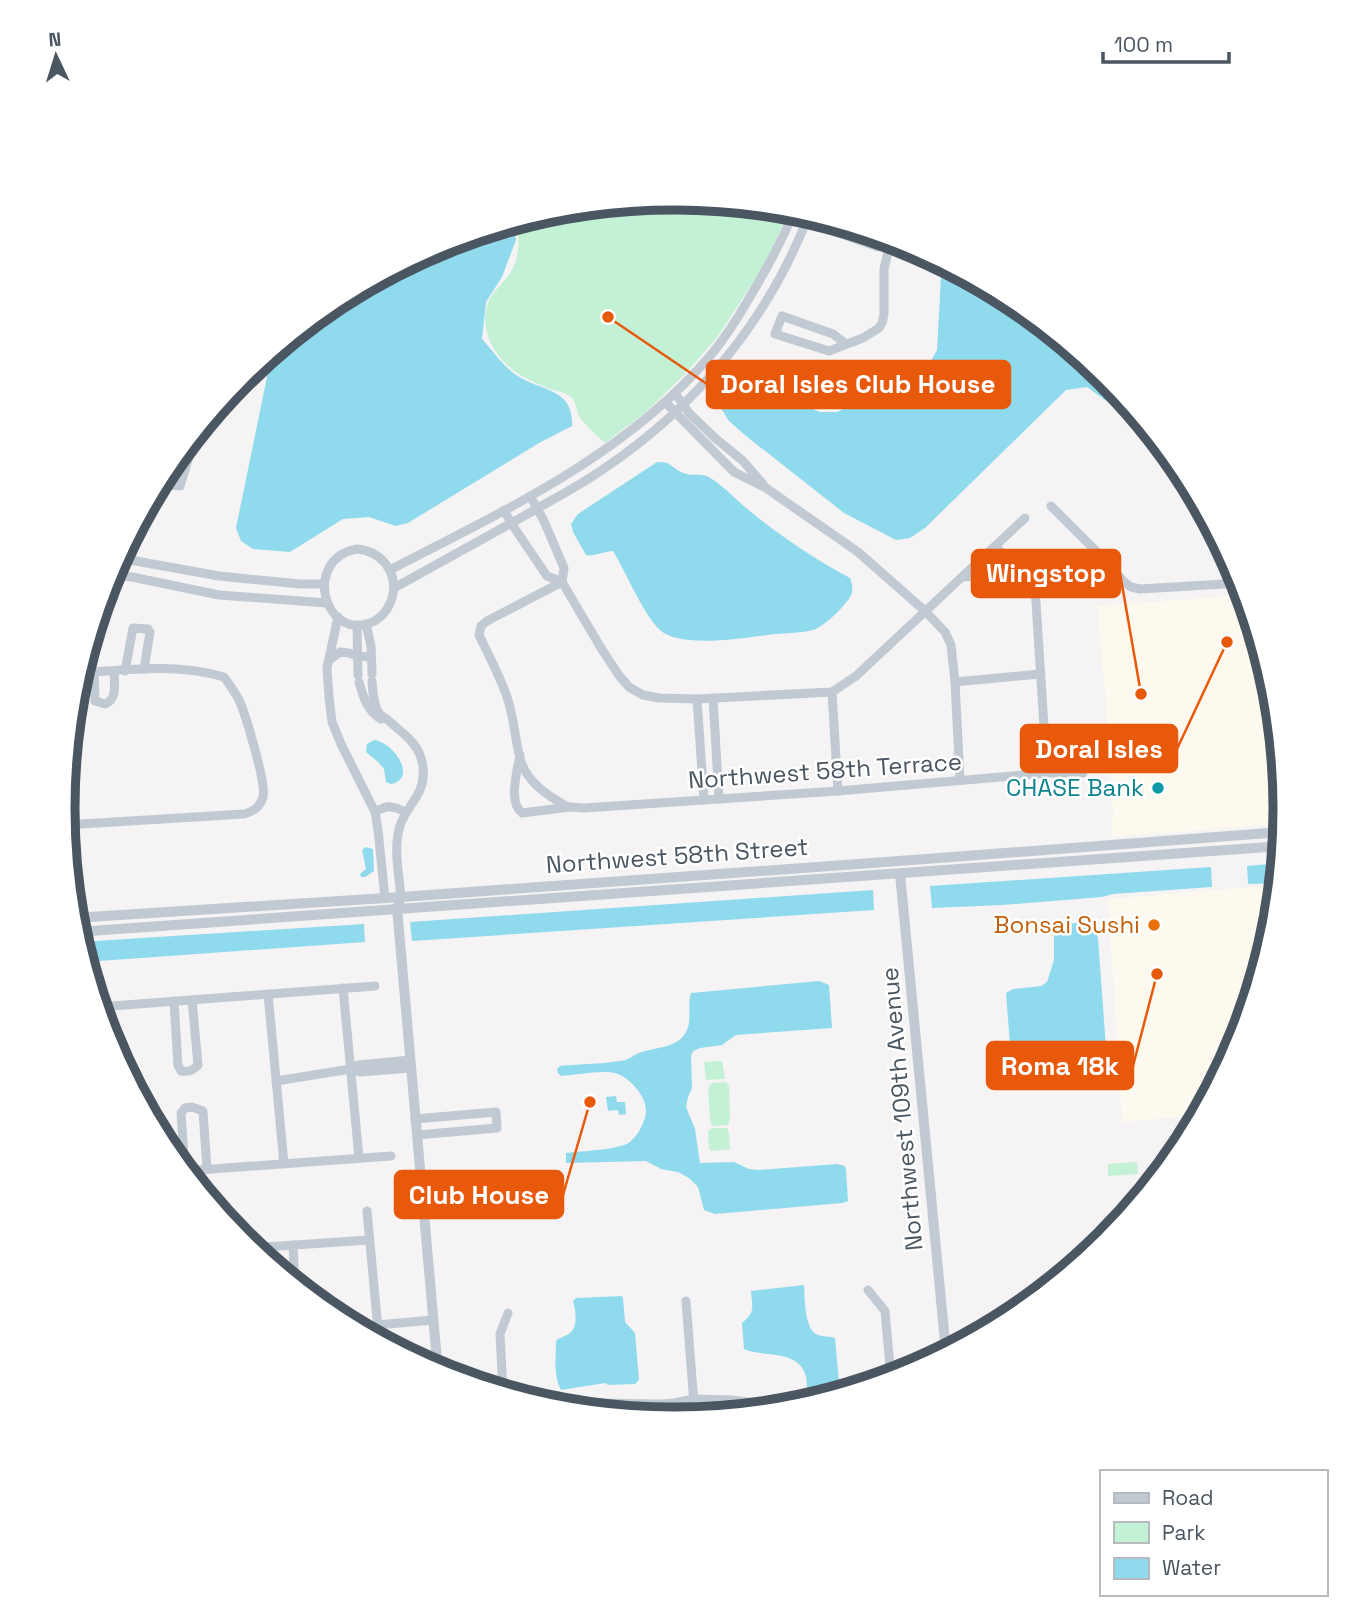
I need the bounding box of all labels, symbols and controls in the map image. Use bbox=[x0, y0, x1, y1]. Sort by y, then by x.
north arrow bbox=[21, 21, 91, 91]
scale bar bbox=[1103, 21, 1229, 65]
text: N bbox=[48, 27, 62, 52]
text: 100 m bbox=[1114, 31, 1173, 58]
callout: Doral Isles Club House bbox=[707, 361, 1010, 408]
text: Doral Isles Club House bbox=[721, 367, 995, 401]
callout: Wingstop bbox=[972, 550, 1120, 597]
text: Wingstop bbox=[986, 556, 1106, 590]
callout: Doral Isles bbox=[1021, 725, 1177, 772]
text: Doral Isles bbox=[1035, 732, 1163, 766]
street label: Northwest 58th Terrace bbox=[687, 745, 963, 796]
place label: CHASE Bank bbox=[1006, 772, 1144, 803]
marker: CHASE Bank bbox=[1150, 780, 1166, 796]
street label: Northwest 58th Street bbox=[545, 831, 809, 880]
place label: Bonsai Sushi bbox=[994, 909, 1140, 940]
marker: Bonsai Sushi bbox=[1146, 917, 1162, 933]
street label: Northwest 109th Avenue bbox=[874, 966, 929, 1252]
callout: Roma 18k bbox=[987, 1042, 1133, 1089]
text: Roma 18k bbox=[1001, 1049, 1119, 1083]
callout: Club House bbox=[395, 1171, 563, 1218]
text: Club House bbox=[409, 1178, 549, 1212]
legend bbox=[1100, 1470, 1327, 1596]
text: Road bbox=[1162, 1484, 1214, 1511]
text: Park bbox=[1162, 1519, 1206, 1546]
text: Water bbox=[1162, 1554, 1221, 1581]

